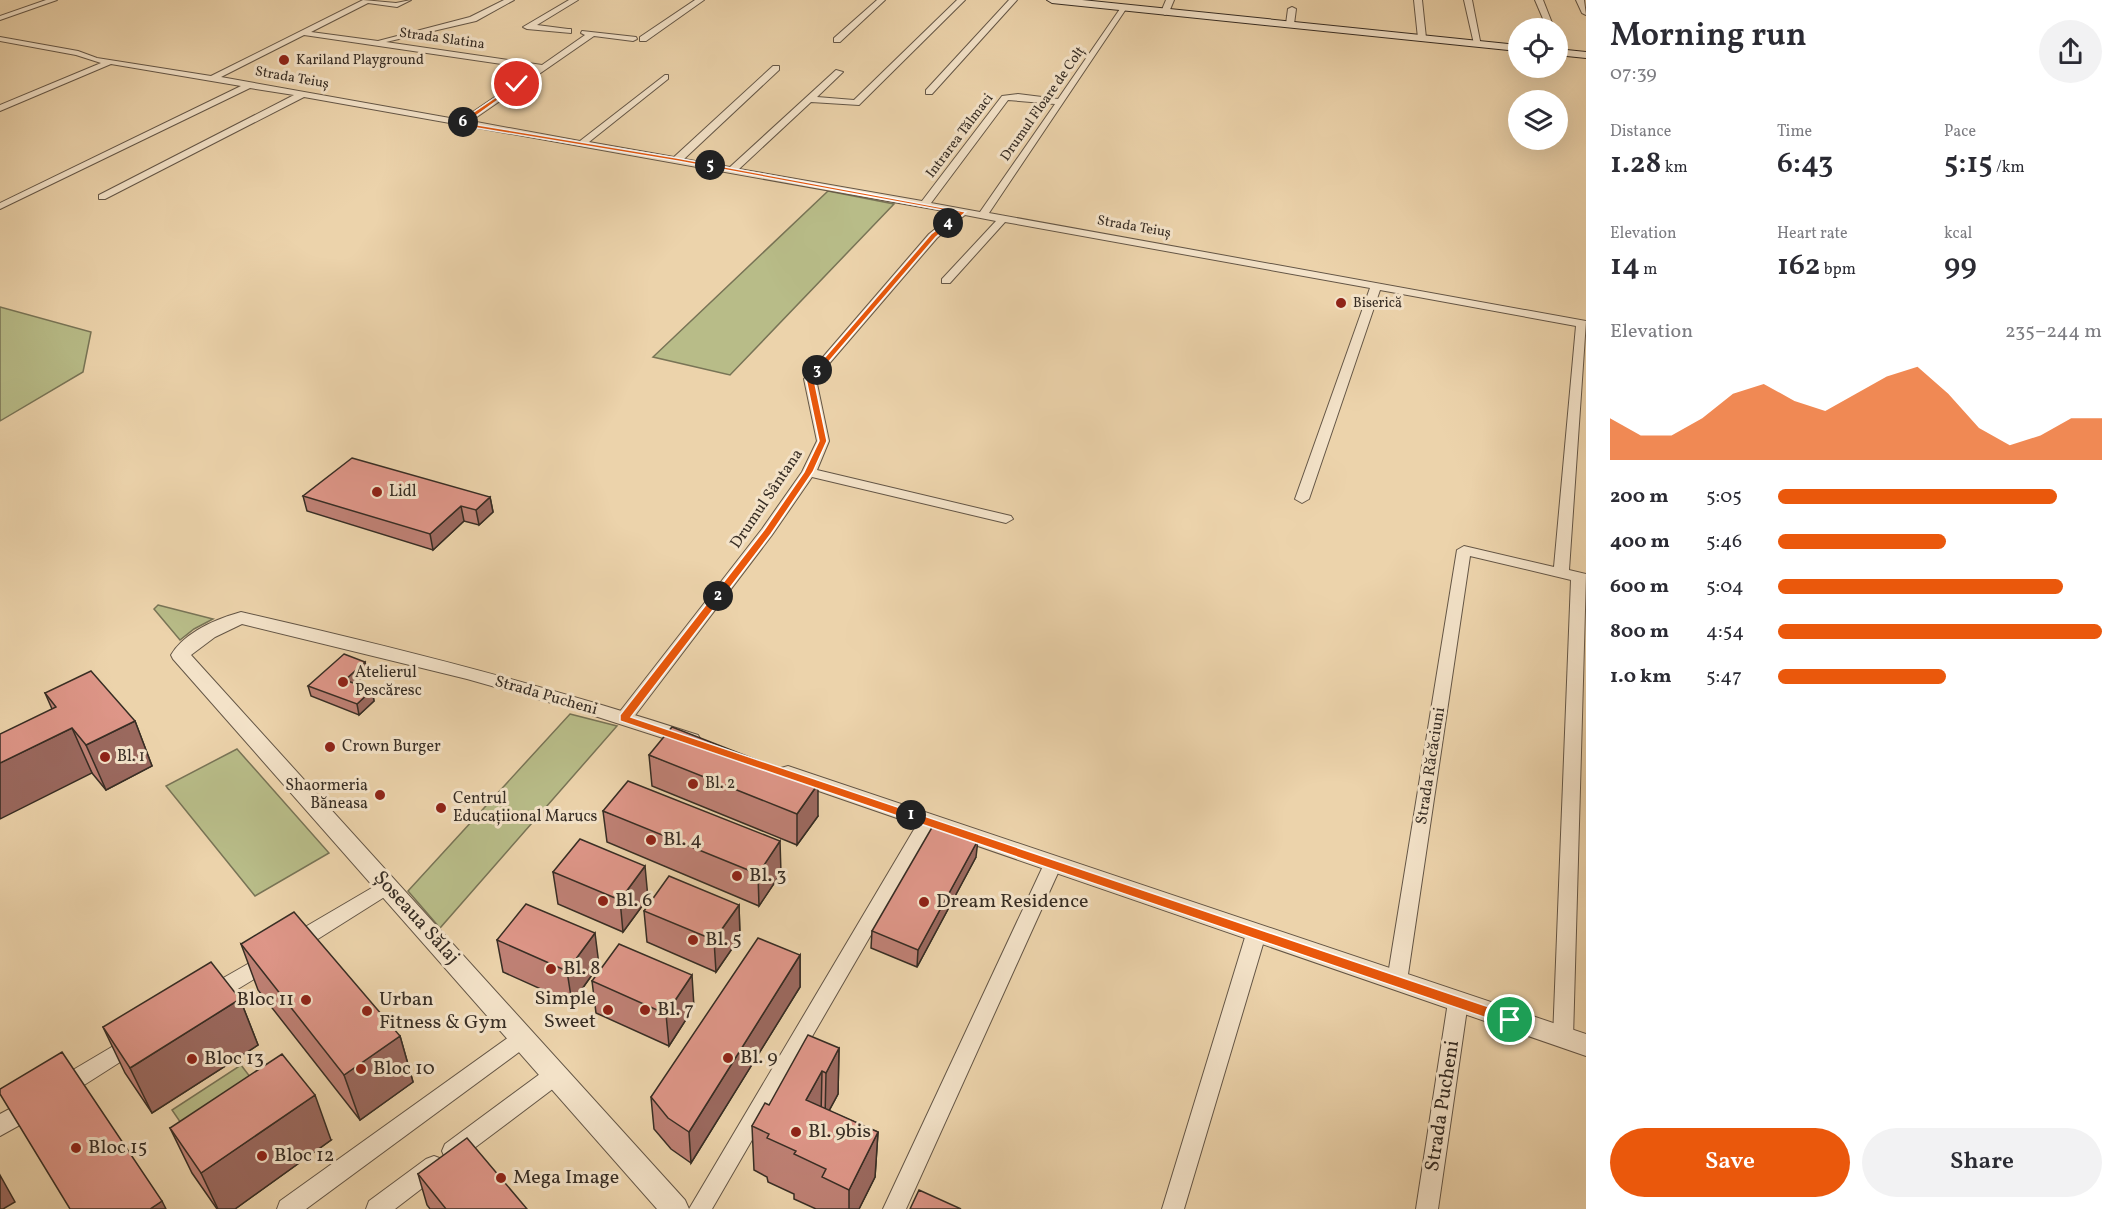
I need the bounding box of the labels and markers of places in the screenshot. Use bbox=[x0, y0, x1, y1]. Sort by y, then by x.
place label: Kariland Playground bbox=[296, 51, 424, 70]
marker: Kariland Playground bbox=[277, 53, 291, 67]
pin bbox=[491, 58, 542, 109]
pin: 6 bbox=[448, 107, 478, 137]
pin: 5 bbox=[695, 150, 725, 180]
pin: 4 bbox=[933, 208, 963, 238]
place label: Biserică bbox=[1353, 294, 1402, 313]
marker: Biserică bbox=[1334, 296, 1348, 310]
pin: 3 bbox=[802, 355, 832, 385]
place label: Lidl bbox=[389, 481, 417, 503]
marker: Lidl bbox=[370, 485, 384, 499]
pin: 2 bbox=[703, 581, 733, 611]
place label: Atelierul Pescăresc bbox=[355, 662, 422, 702]
marker: Atelierul Pescăresc bbox=[336, 675, 350, 689]
place label: Crown Burger bbox=[342, 736, 441, 758]
marker: Crown Burger bbox=[323, 740, 337, 754]
place label: Bl. 1 bbox=[117, 746, 145, 768]
marker: Bl. 1 bbox=[98, 750, 112, 764]
place label: Bl. 2 bbox=[705, 773, 735, 795]
place label: Shaormeria Băneasa bbox=[285, 775, 368, 815]
marker: Bl. 2 bbox=[686, 777, 700, 791]
marker: Shaormeria Băneasa bbox=[373, 788, 387, 802]
place label: Centrul Educațiional Marucs bbox=[453, 788, 598, 828]
pin: 1 bbox=[896, 800, 926, 830]
marker: Centrul Educațiional Marucs bbox=[434, 801, 448, 815]
place label: Bl. 4 bbox=[663, 826, 702, 854]
marker: Bl. 4 bbox=[644, 833, 658, 847]
place label: Bl. 3 bbox=[749, 862, 786, 890]
marker: Bl. 3 bbox=[730, 869, 744, 883]
place label: Bl. 6 bbox=[615, 887, 652, 915]
place label: Dream Residence bbox=[936, 888, 1089, 916]
marker: Bl. 6 bbox=[596, 894, 610, 908]
marker: Dream Residence bbox=[917, 895, 931, 909]
place label: Bl. 5 bbox=[705, 926, 742, 954]
marker: Bl. 5 bbox=[686, 933, 700, 947]
place label: Bl. 8 bbox=[563, 955, 600, 983]
marker: Bl. 8 bbox=[544, 962, 558, 976]
place label: Simple Sweet bbox=[535, 985, 596, 1036]
place label: Bloc 11 bbox=[236, 986, 294, 1014]
place label: Urban Fitness & Gym bbox=[379, 986, 507, 1037]
marker: Bloc 11 bbox=[299, 993, 313, 1007]
pin bbox=[1484, 994, 1535, 1045]
place label: Bl. 7 bbox=[657, 996, 694, 1024]
marker: Simple Sweet bbox=[601, 1003, 615, 1017]
marker: Bl. 7 bbox=[638, 1003, 652, 1017]
marker: Urban Fitness & Gym bbox=[360, 1004, 374, 1018]
place label: Bl. 9 bbox=[740, 1044, 778, 1072]
place label: Bloc 13 bbox=[204, 1045, 264, 1073]
marker: Bl. 9 bbox=[721, 1051, 735, 1065]
marker: Bloc 13 bbox=[185, 1052, 199, 1066]
place label: Bloc 10 bbox=[373, 1055, 435, 1083]
marker: Bloc 10 bbox=[354, 1062, 368, 1076]
place label: Bl. 9bis bbox=[808, 1118, 871, 1146]
marker: Bl. 9bis bbox=[789, 1125, 803, 1139]
place label: Bloc 15 bbox=[88, 1134, 147, 1162]
marker: Bloc 15 bbox=[69, 1141, 83, 1155]
place label: Bloc 12 bbox=[274, 1142, 335, 1170]
marker: Bloc 12 bbox=[255, 1149, 269, 1163]
place label: Mega Image bbox=[513, 1164, 619, 1192]
marker: Mega Image bbox=[494, 1171, 508, 1185]

